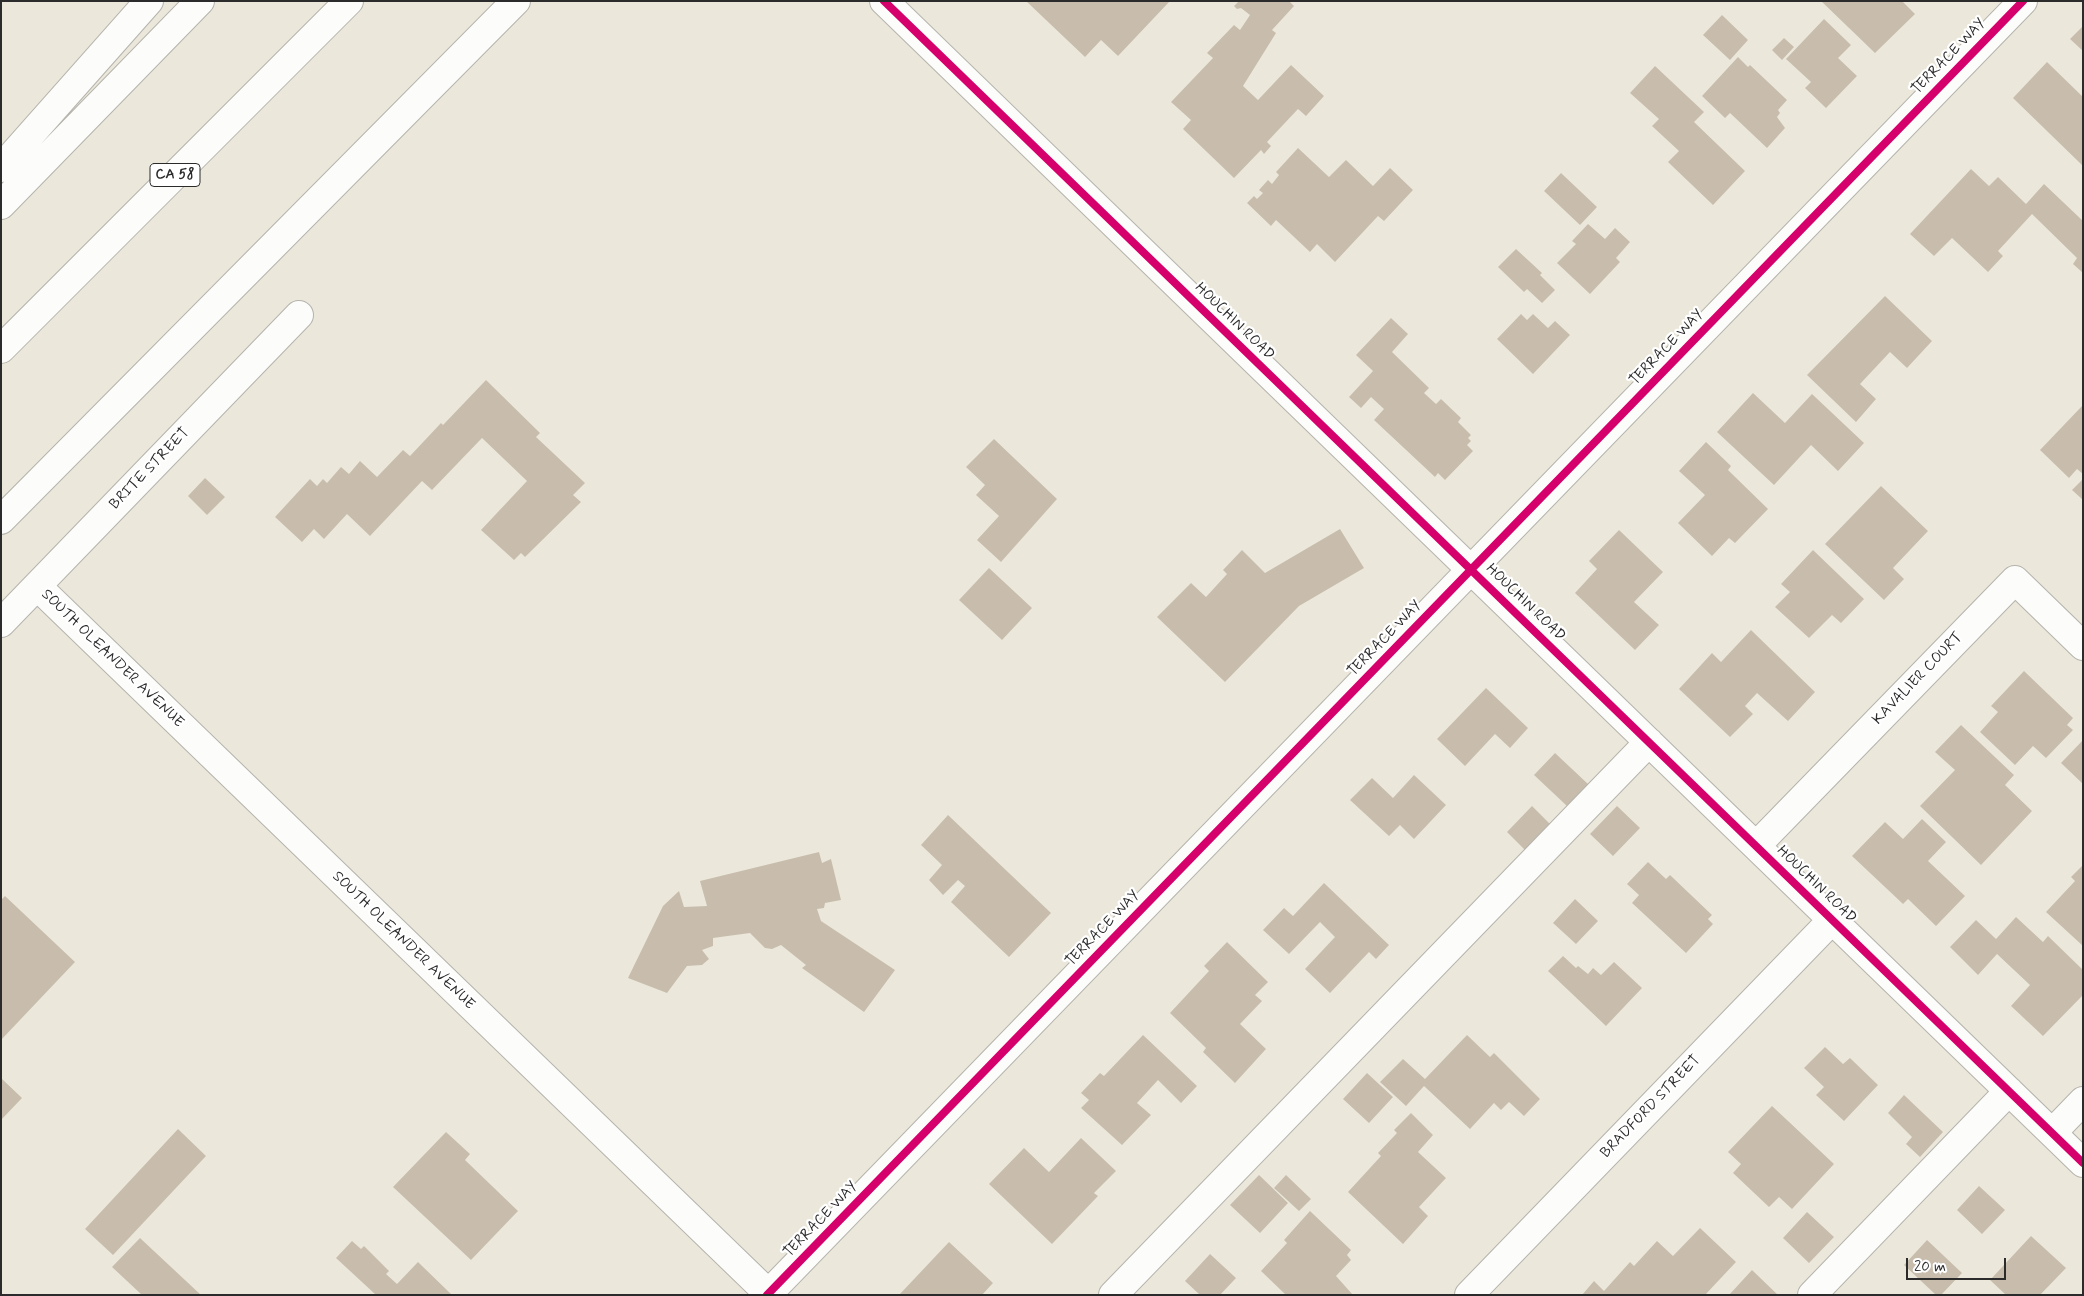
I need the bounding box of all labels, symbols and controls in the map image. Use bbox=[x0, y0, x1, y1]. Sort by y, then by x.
street label: TERRACE WAY bbox=[1908, 15, 1990, 99]
road number: CA 58 bbox=[150, 164, 200, 186]
street label: HOUCHIN ROAD bbox=[1190, 279, 1278, 365]
street label: TERRACE WAY bbox=[1626, 306, 1708, 390]
street label: BRITE STREET bbox=[106, 424, 194, 514]
street label: HOUCHIN ROAD bbox=[1481, 560, 1569, 646]
street label: SOUTH OLEANDER AVENUE bbox=[37, 586, 187, 732]
street label: TERRACE WAY bbox=[1344, 597, 1426, 681]
street label: KAVALIER COURT bbox=[1869, 629, 1967, 729]
street label: HOUCHIN ROAD bbox=[1772, 842, 1860, 928]
street label: SOUTH OLEANDER AVENUE bbox=[328, 868, 478, 1014]
street label: TERRACE WAY bbox=[1062, 887, 1144, 971]
street label: BRADFORD STREET bbox=[1597, 1052, 1705, 1162]
street label: TERRACE WAY bbox=[780, 1178, 862, 1262]
scale bar bbox=[1909, 1248, 2009, 1280]
text: 20 m bbox=[1914, 1257, 1946, 1277]

